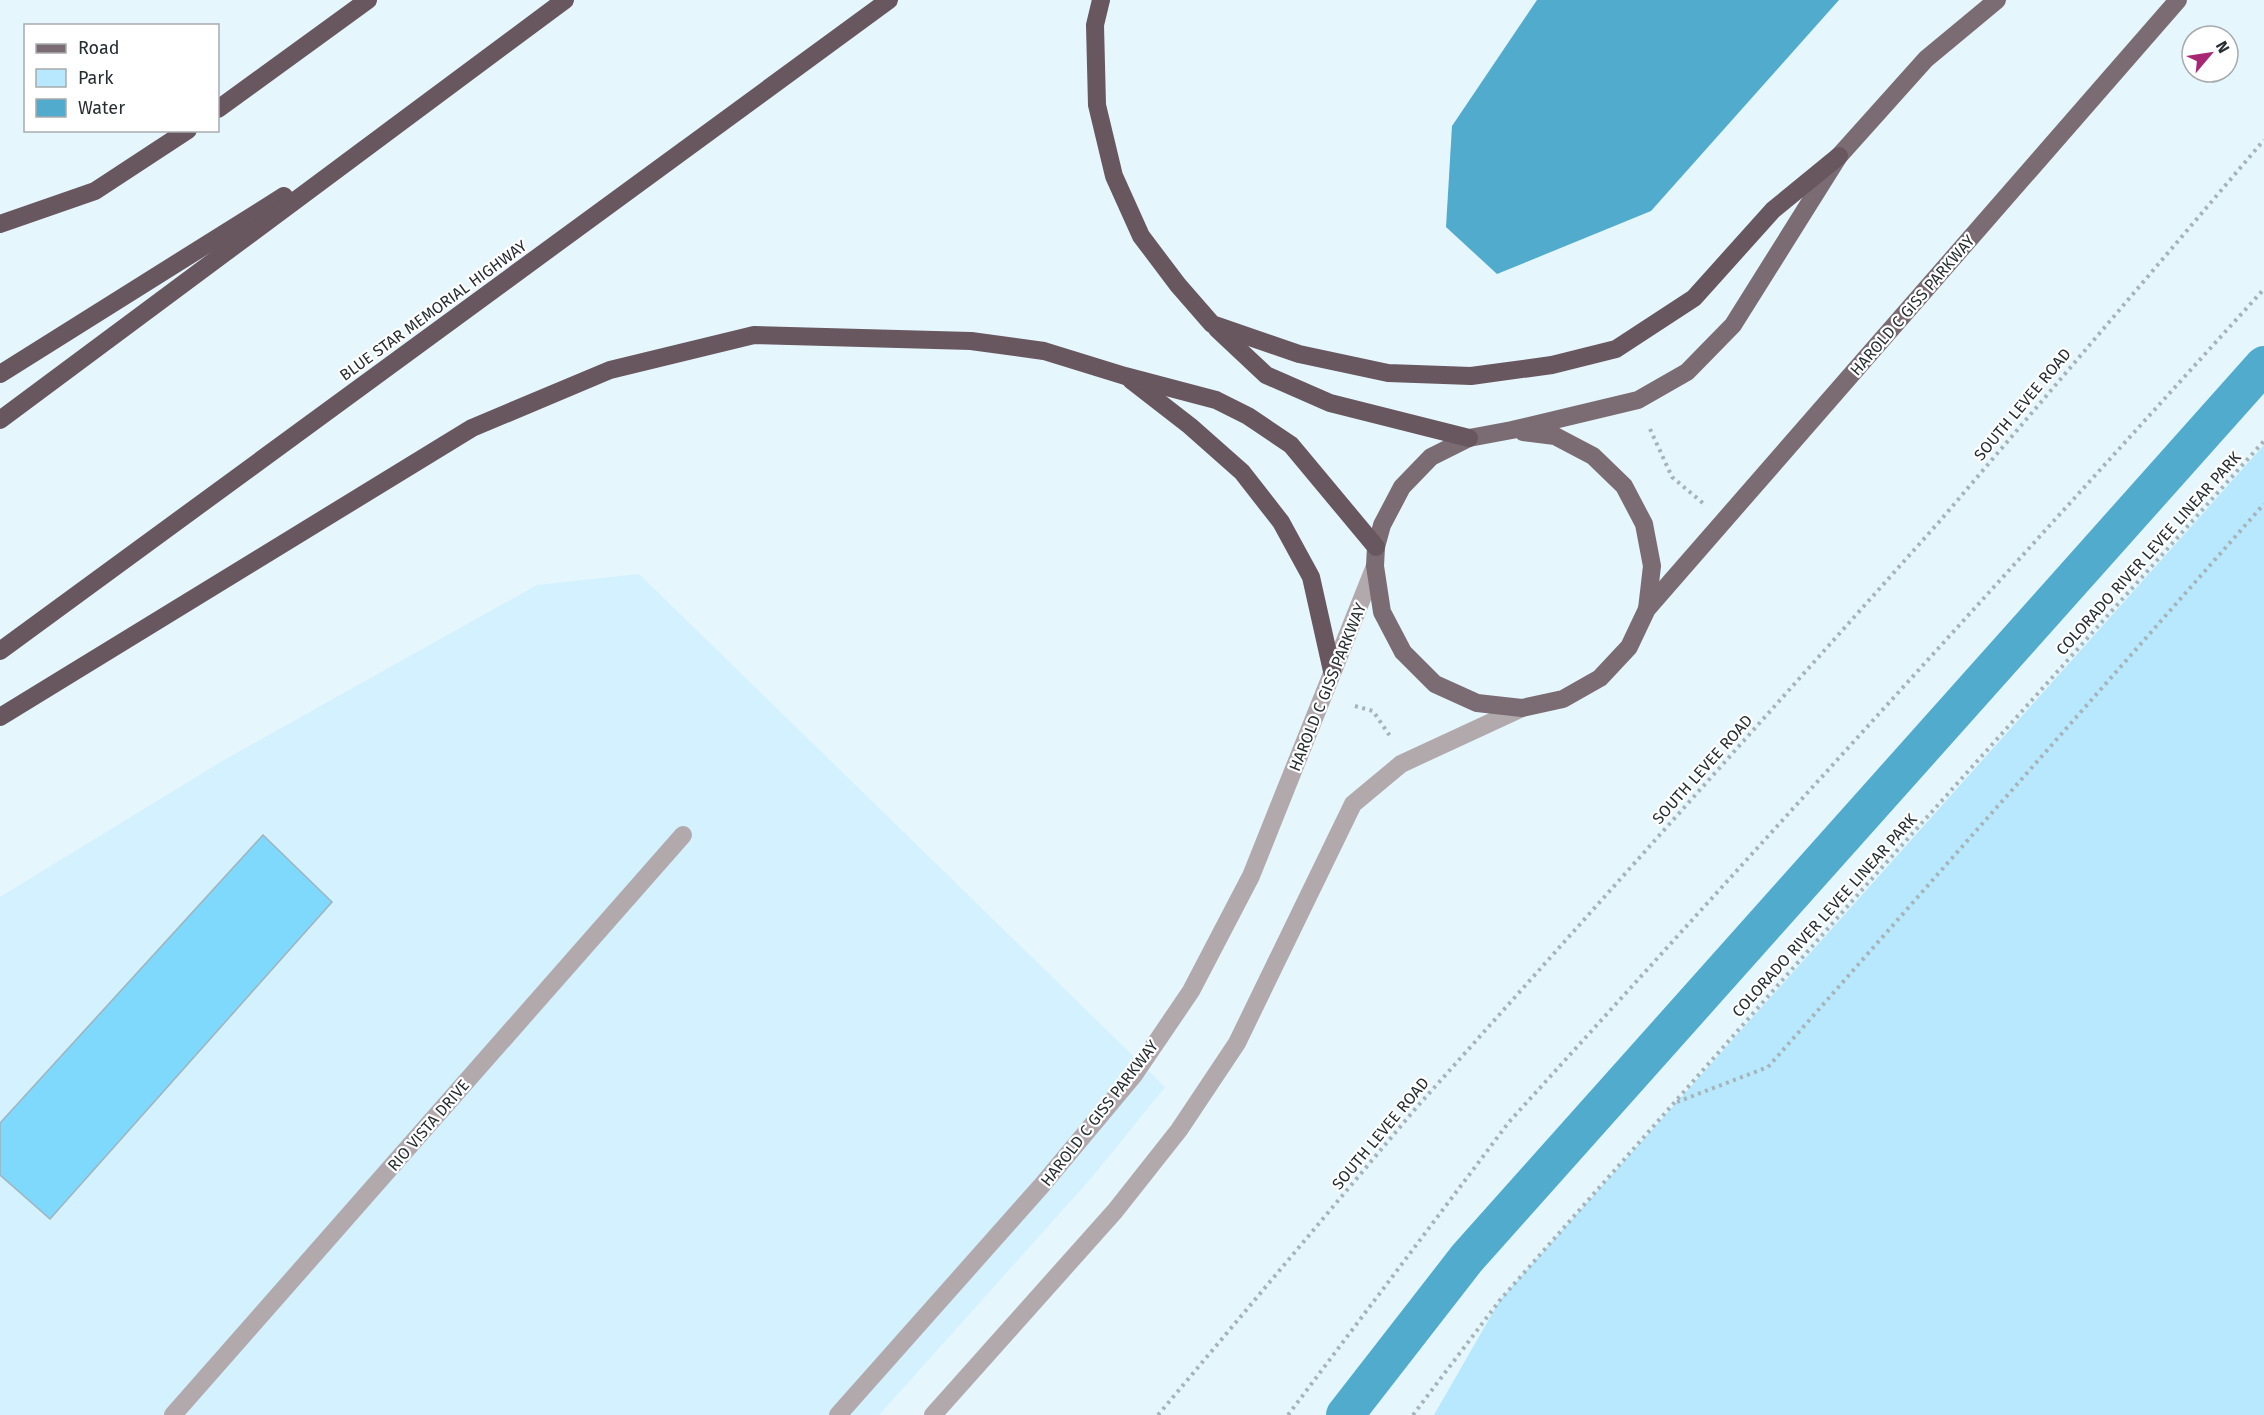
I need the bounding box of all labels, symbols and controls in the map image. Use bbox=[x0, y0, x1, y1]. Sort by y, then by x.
legend bbox=[24, 24, 219, 132]
north arrow bbox=[2180, 24, 2240, 84]
text: Road bbox=[78, 37, 120, 59]
text: N bbox=[2212, 38, 2234, 56]
text: Park bbox=[78, 67, 114, 89]
text: Water bbox=[78, 97, 125, 119]
street label: HAROLD C GISS PARKWAY bbox=[1846, 231, 1979, 379]
street label: BLUE STAR MEMORIAL HIGHWAY bbox=[336, 236, 531, 385]
street label: SOUTH LEVEE ROAD bbox=[1970, 344, 2075, 464]
street label: COLORADO RIVER LEVEE LINEAR PARK bbox=[2052, 447, 2245, 659]
street label: HAROLD C GISS PARKWAY bbox=[1285, 600, 1370, 774]
street label: SOUTH LEVEE ROAD bbox=[1648, 711, 1756, 828]
street label: COLORADO RIVER LEVEE LINEAR PARK bbox=[1728, 809, 1921, 1021]
street label: HAROLD C GISS PARKWAY bbox=[1037, 1037, 1162, 1190]
street label: SOUTH LEVEE ROAD bbox=[1328, 1073, 1433, 1193]
street label: RIO VISTA DRIVE bbox=[384, 1076, 473, 1175]

